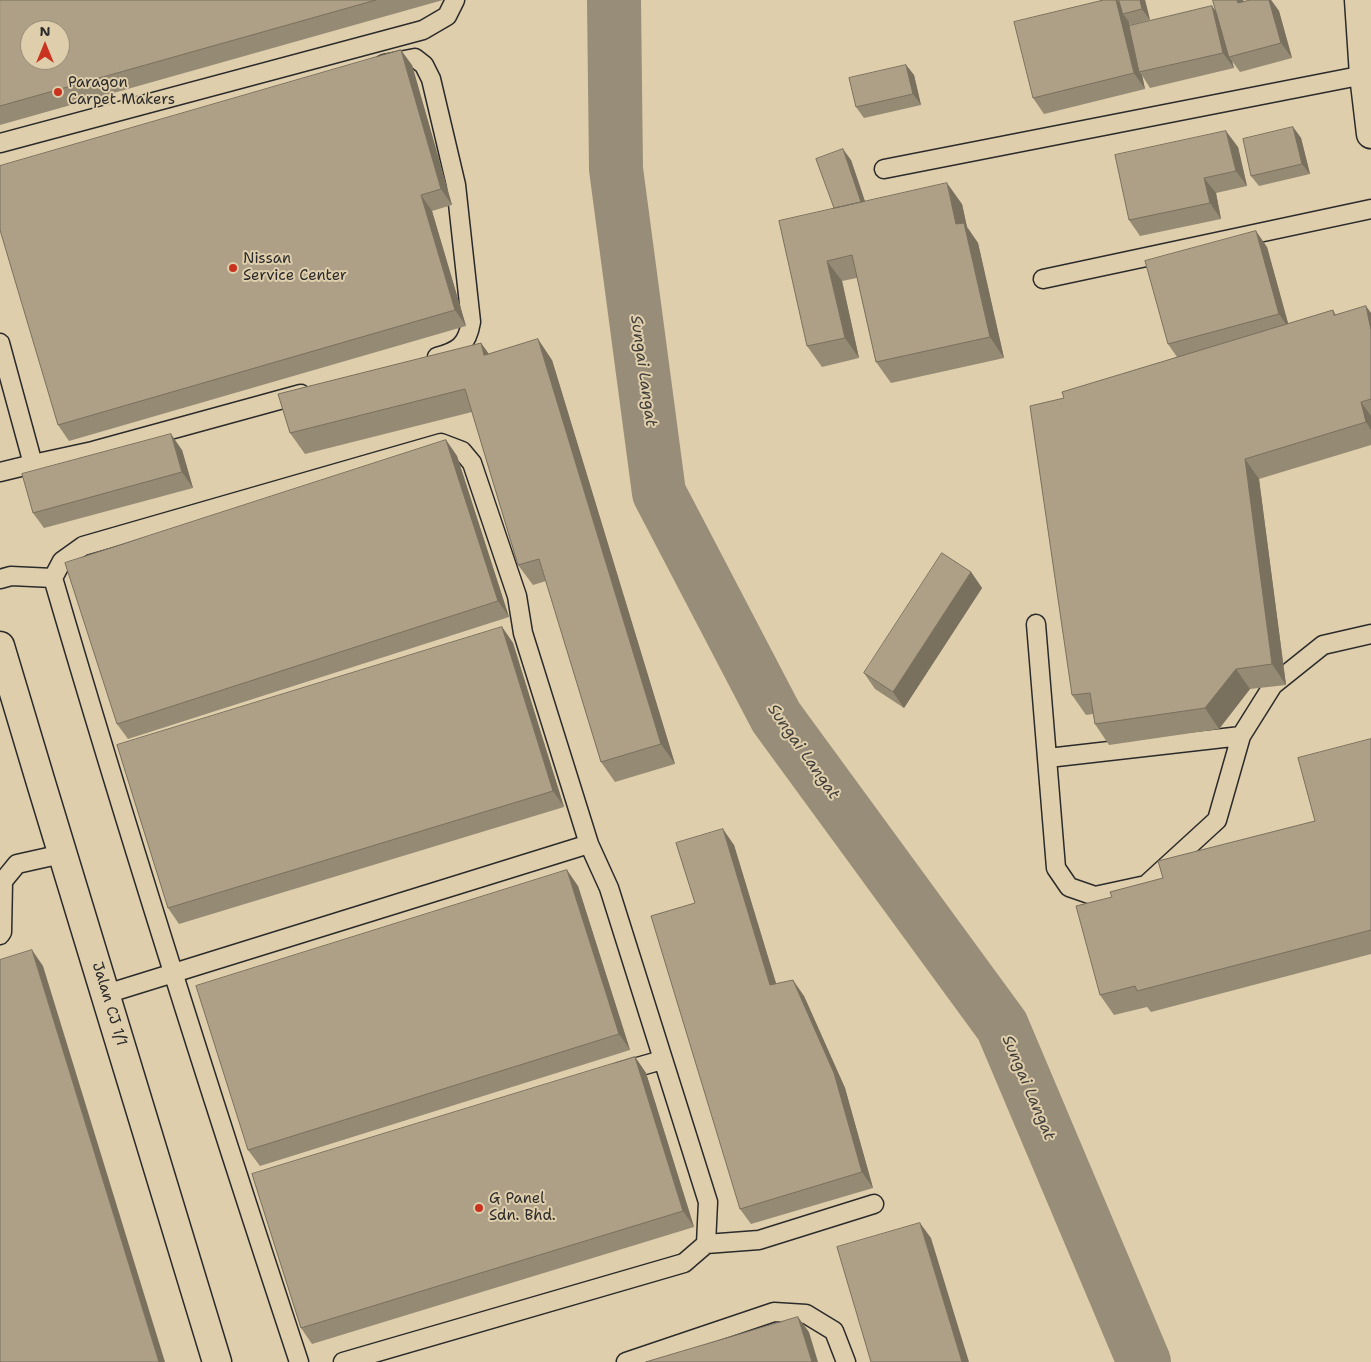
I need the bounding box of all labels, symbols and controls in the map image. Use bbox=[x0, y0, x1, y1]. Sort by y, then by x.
north arrow bbox=[20, 20, 70, 70]
text: N bbox=[39, 22, 51, 40]
place label: Paragon Carpet Makers bbox=[68, 74, 175, 109]
marker: Paragon Carpet Makers bbox=[52, 86, 64, 98]
place label: Nissan Service Center bbox=[243, 250, 347, 285]
marker: Nissan Service Center bbox=[227, 262, 239, 274]
water label: Sungai Langat bbox=[626, 314, 660, 428]
water label: Sungai Langat bbox=[763, 701, 843, 803]
street label: Jalan CJ 1/1 bbox=[88, 960, 130, 1048]
water label: Sungai Langat bbox=[997, 1033, 1059, 1143]
place label: G Panel Sdn. Bhd. bbox=[489, 1190, 556, 1225]
marker: G Panel Sdn. Bhd. bbox=[473, 1202, 485, 1214]

